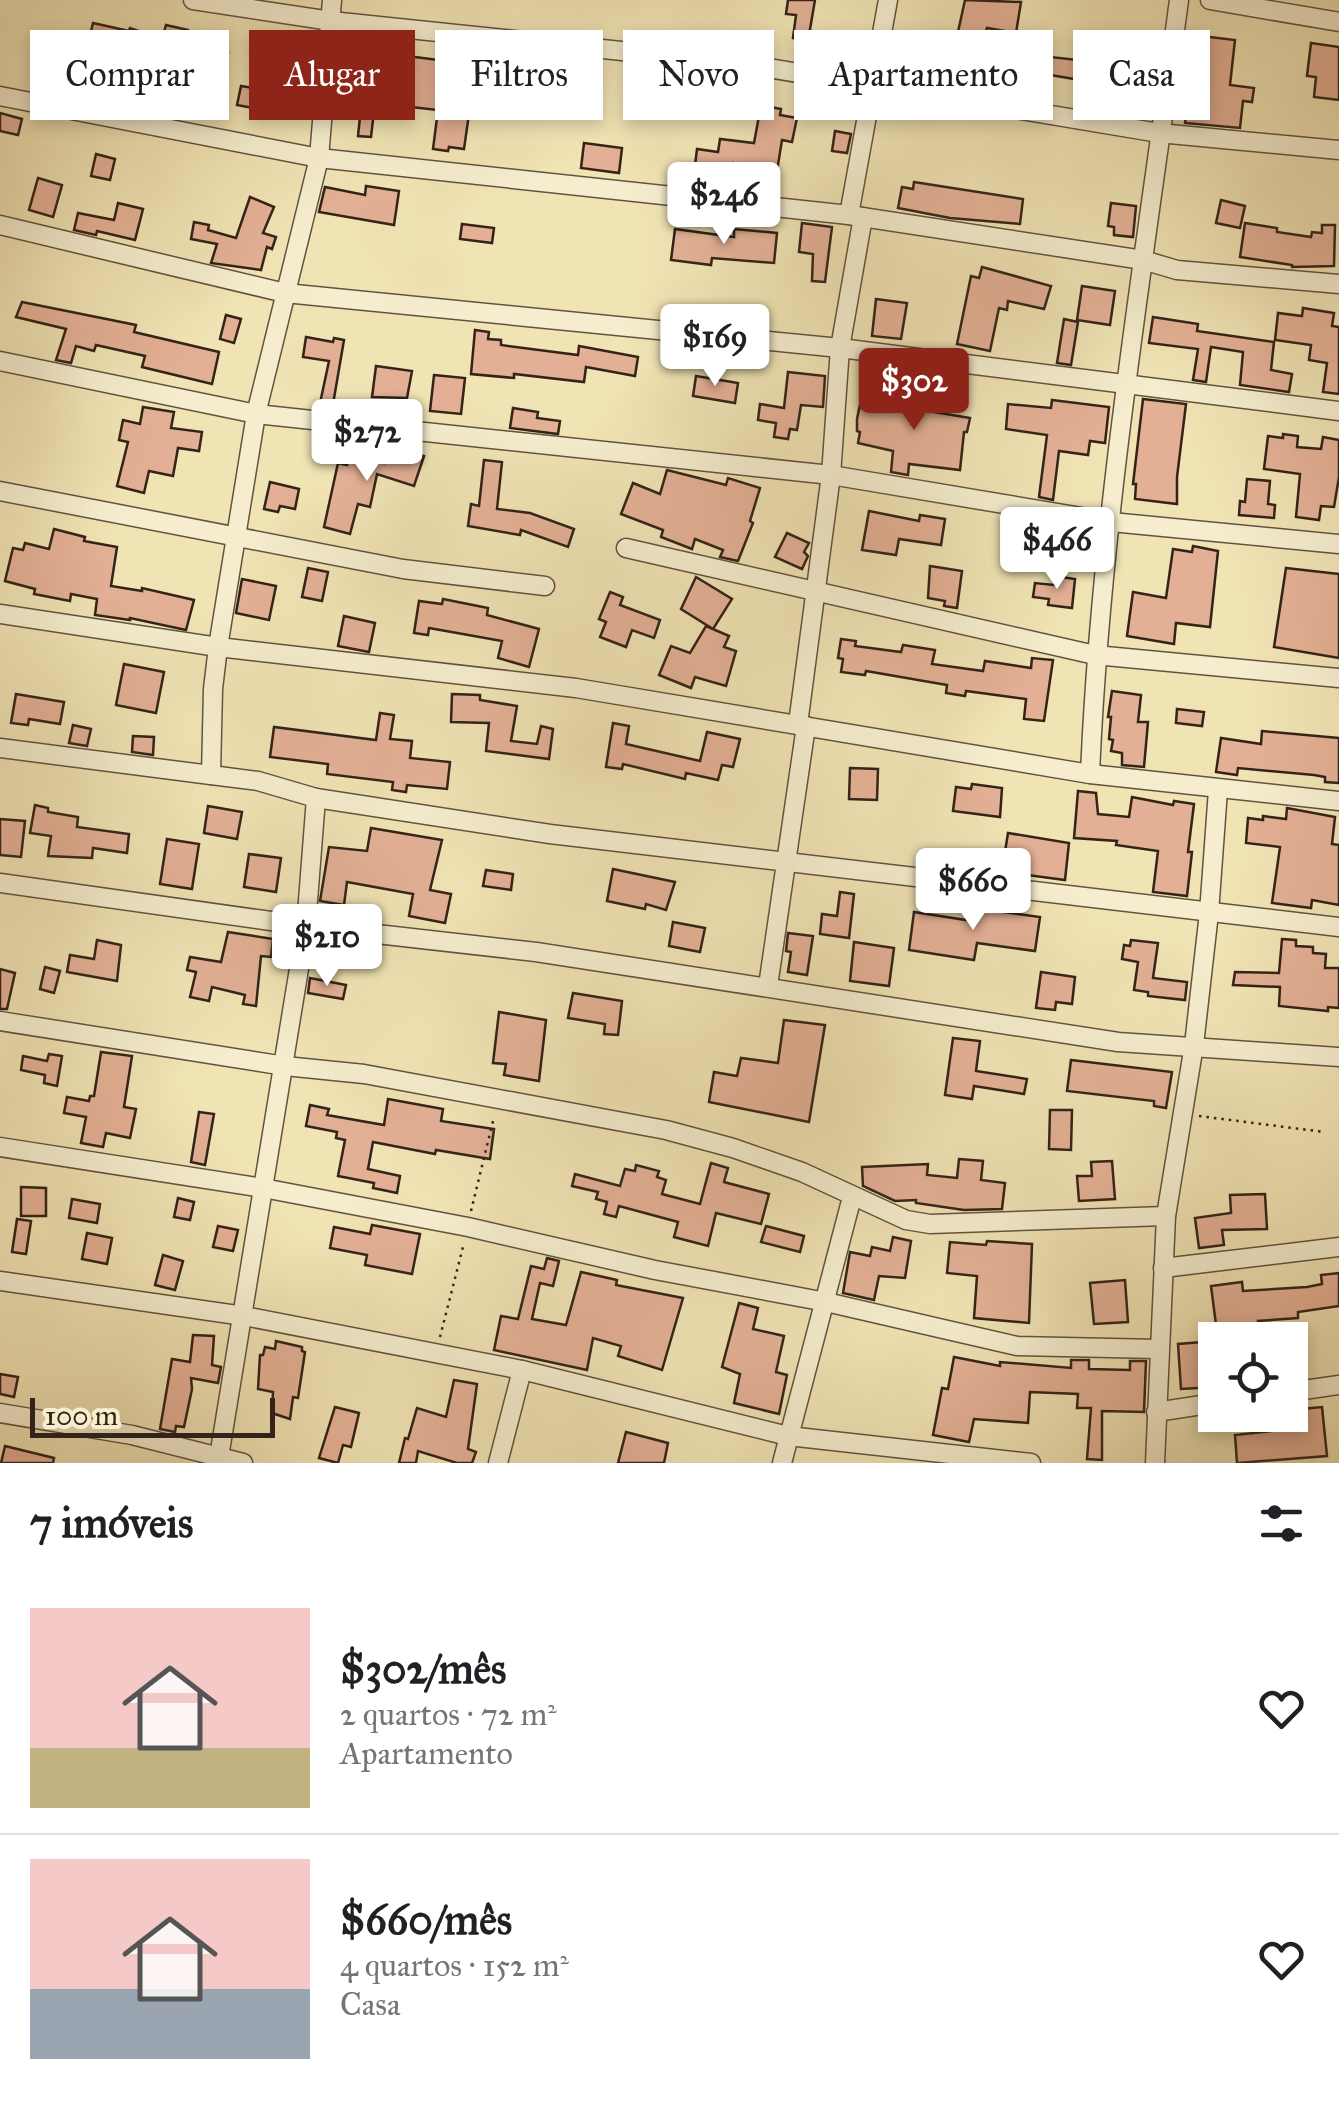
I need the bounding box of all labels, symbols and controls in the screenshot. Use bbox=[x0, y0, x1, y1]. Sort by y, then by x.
chip: Comprar bbox=[30, 30, 229, 120]
chip: Alugar bbox=[249, 30, 415, 120]
chip: Filtros bbox=[435, 30, 603, 120]
chip: Novo bbox=[623, 30, 774, 120]
chip: Apartamento bbox=[794, 30, 1053, 120]
chip: Casa bbox=[1073, 30, 1210, 120]
pin: $246 bbox=[665, 162, 783, 247]
text: $246 bbox=[689, 175, 759, 214]
pin: $169 bbox=[656, 304, 774, 389]
text: $169 bbox=[682, 317, 748, 356]
pin: $302 bbox=[855, 348, 973, 433]
text: $302 bbox=[881, 361, 947, 400]
pin: $272 bbox=[308, 399, 426, 484]
text: $272 bbox=[334, 412, 400, 451]
pin: $466 bbox=[998, 507, 1116, 592]
text: $466 bbox=[1022, 520, 1092, 559]
pin: $660 bbox=[914, 848, 1032, 933]
text: $660 bbox=[938, 861, 1008, 900]
pin: $210 bbox=[268, 904, 386, 989]
text: $210 bbox=[294, 917, 360, 956]
map controls bbox=[1198, 1322, 1308, 1432]
button: locate bbox=[1198, 1322, 1308, 1432]
scale bar bbox=[30, 1393, 275, 1438]
text: 100 m bbox=[45, 1398, 118, 1433]
icon: filters bbox=[1254, 1496, 1309, 1551]
text: 7 imóveis bbox=[30, 1497, 193, 1549]
text: $302/mês bbox=[340, 1643, 506, 1695]
icon: home bbox=[110, 1648, 230, 1768]
icon: heart bbox=[1254, 1681, 1309, 1736]
text: 2 quartos · 72 m² bbox=[340, 1695, 557, 1734]
text: Apartamento bbox=[340, 1734, 513, 1773]
text: $660/mês bbox=[340, 1894, 512, 1946]
icon: home bbox=[110, 1899, 230, 2019]
icon: heart bbox=[1254, 1932, 1309, 1987]
text: 4 quartos · 152 m² bbox=[340, 1946, 569, 1985]
text: Casa bbox=[340, 1985, 401, 2024]

